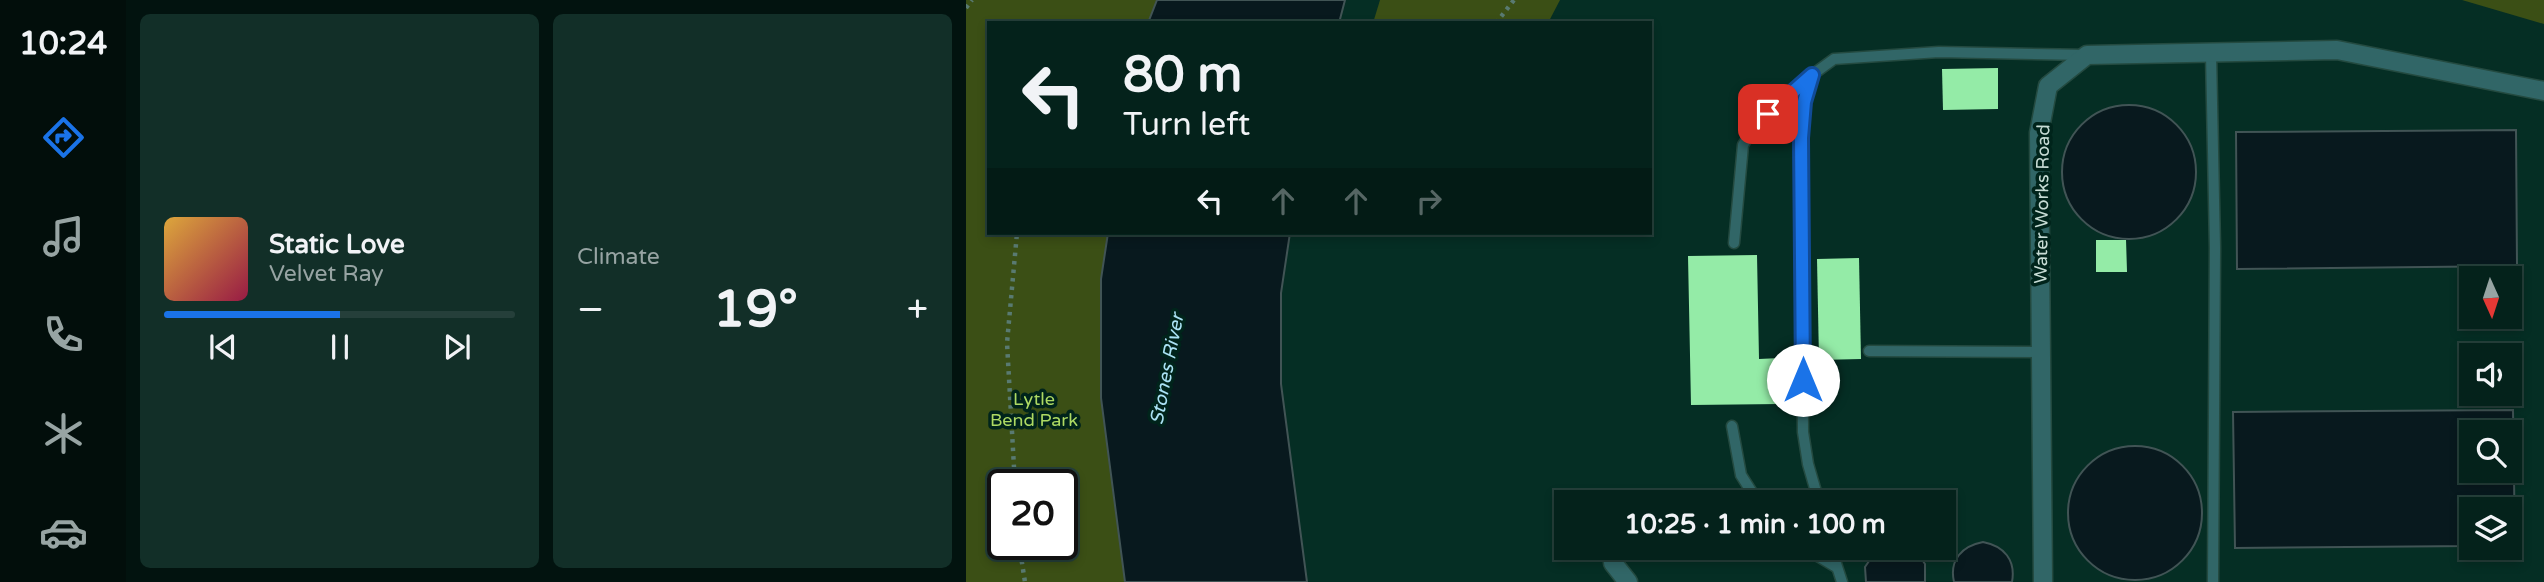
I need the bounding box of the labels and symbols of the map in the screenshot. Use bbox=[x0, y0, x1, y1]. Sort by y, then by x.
pin bbox=[1738, 84, 1798, 144]
street label: Water Works Road bbox=[2030, 124, 2054, 284]
north arrow bbox=[2459, 266, 2522, 329]
water label: Stones River bbox=[1145, 309, 1189, 427]
position arrow bbox=[1766, 343, 1840, 417]
park label: Lytle Bend Park bbox=[990, 388, 1078, 431]
speed limit sign: 20 bbox=[987, 469, 1078, 560]

